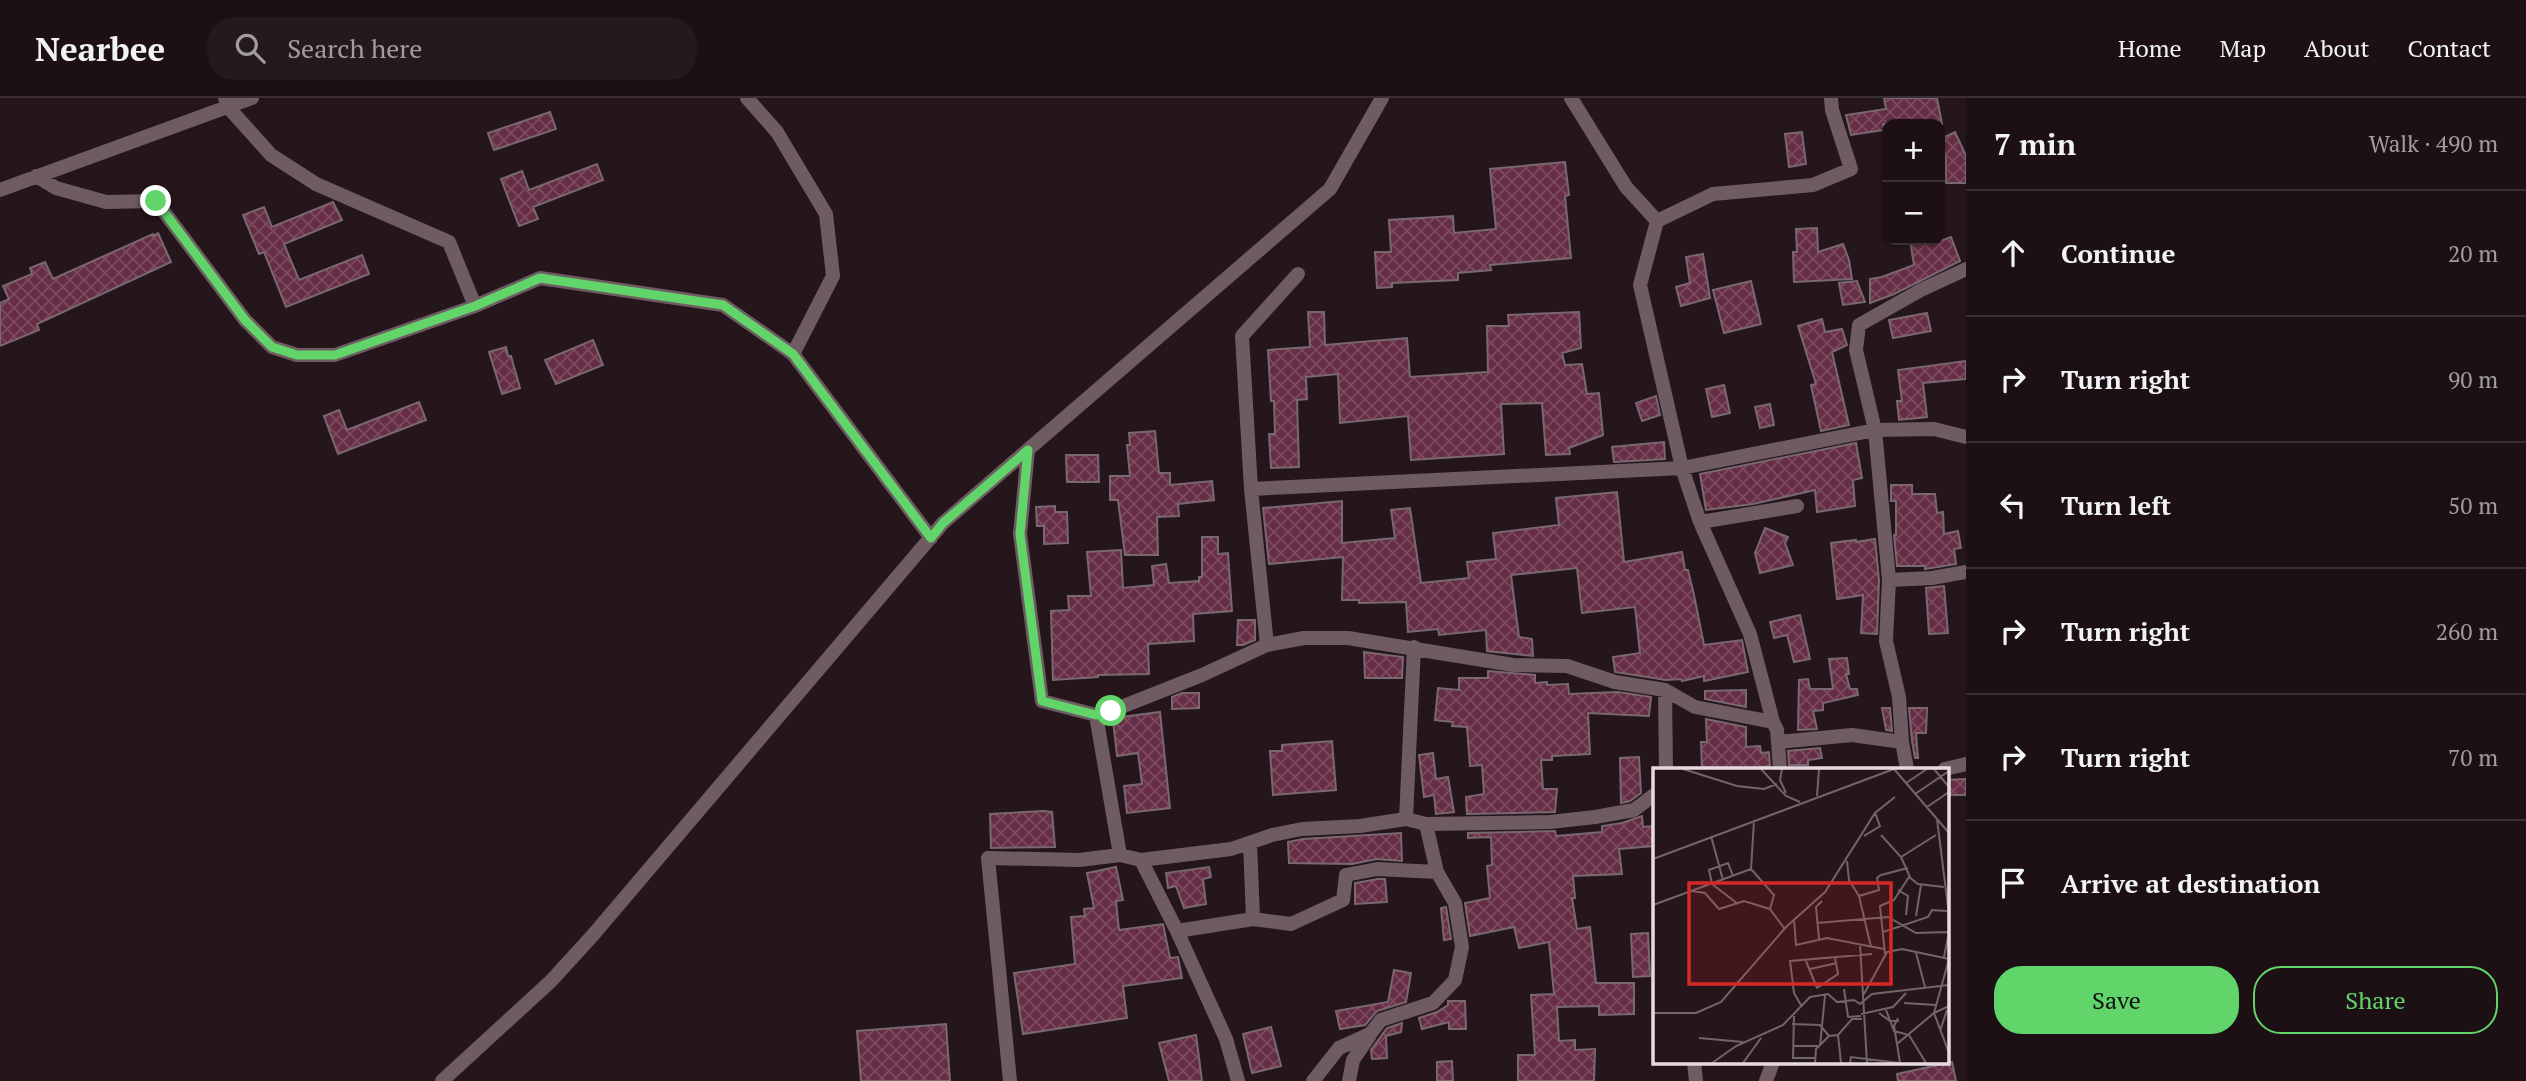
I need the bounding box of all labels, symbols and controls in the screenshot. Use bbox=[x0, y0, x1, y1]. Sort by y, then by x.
search box bbox=[207, 17, 697, 80]
text: Nearbee bbox=[35, 27, 165, 70]
icon: search bbox=[231, 29, 269, 67]
text: Search here bbox=[287, 31, 422, 65]
text: Home bbox=[2118, 32, 2182, 64]
text: Map bbox=[2220, 32, 2266, 64]
text: About bbox=[2304, 32, 2370, 64]
text: Contact bbox=[2408, 32, 2491, 64]
map controls bbox=[1882, 119, 1945, 245]
button: + bbox=[1882, 119, 1945, 182]
text: 7 min bbox=[1994, 124, 2076, 164]
text: Walk · 490 m bbox=[2369, 128, 2498, 159]
button: − bbox=[1882, 182, 1945, 245]
route end bbox=[140, 185, 171, 216]
icon: ahead bbox=[1994, 234, 2032, 272]
text: Continue bbox=[2061, 236, 2175, 270]
text: 20 m bbox=[2448, 238, 2498, 269]
icon: right bbox=[1994, 360, 2032, 398]
text: Turn right bbox=[2061, 362, 2190, 396]
text: 90 m bbox=[2448, 364, 2498, 395]
icon: left bbox=[1994, 486, 2032, 524]
text: Turn left bbox=[2061, 488, 2171, 522]
text: 50 m bbox=[2448, 490, 2498, 521]
icon: right bbox=[1994, 612, 2032, 650]
text: Turn right bbox=[2061, 614, 2190, 648]
text: 260 m bbox=[2436, 616, 2498, 647]
route start bbox=[1095, 695, 1126, 726]
icon: right bbox=[1994, 738, 2032, 776]
text: Turn right bbox=[2061, 740, 2190, 774]
text: 70 m bbox=[2448, 742, 2498, 773]
inset map bbox=[1653, 768, 1948, 1063]
icon: arrive bbox=[1994, 864, 2032, 902]
text: Arrive at destination bbox=[2061, 866, 2320, 900]
button: Save bbox=[1994, 966, 2239, 1034]
button: Share bbox=[2253, 966, 2498, 1034]

